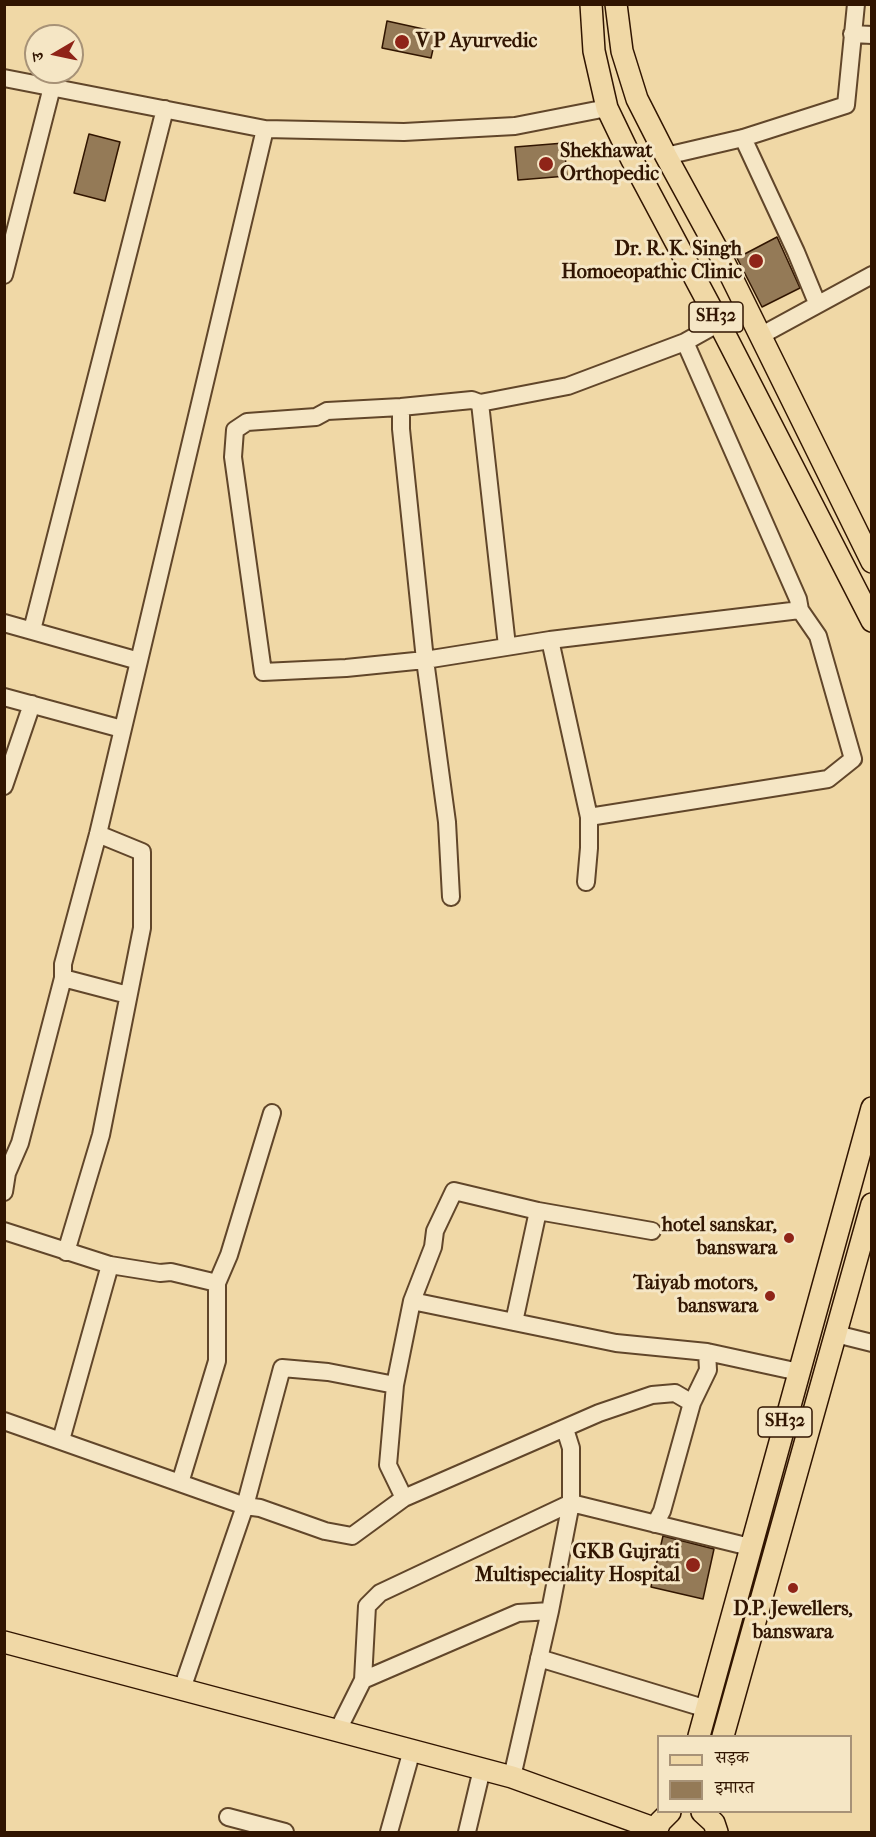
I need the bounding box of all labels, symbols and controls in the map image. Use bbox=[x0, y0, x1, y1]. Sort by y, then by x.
north arrow bbox=[24, 24, 84, 84]
place label: V P Ayurvedic bbox=[416, 30, 537, 54]
marker: V P Ayurvedic bbox=[393, 33, 411, 51]
text: उ bbox=[28, 51, 48, 62]
place label: Shekhawat Orthopedic bbox=[560, 140, 659, 187]
marker: Shekhawat Orthopedic bbox=[537, 155, 555, 173]
place label: Dr. R. K. Singh Homoeopathic Clinic bbox=[561, 238, 742, 285]
marker: Dr. R. K. Singh Homoeopathic Clinic bbox=[747, 252, 765, 270]
road number: SH32 bbox=[689, 302, 743, 332]
place label: hotel sanskar, banswara bbox=[662, 1214, 777, 1261]
marker: hotel sanskar, banswara bbox=[782, 1231, 796, 1245]
place label: Taiyab motors, banswara bbox=[633, 1272, 758, 1319]
marker: Taiyab motors, banswara bbox=[763, 1289, 777, 1303]
road number: SH32 bbox=[758, 1407, 812, 1437]
place label: GKB Gujrati Multispeciality Hospital bbox=[475, 1541, 680, 1588]
marker: GKB Gujrati Multispeciality Hospital bbox=[684, 1556, 702, 1574]
marker: D.P. Jewellers, banswara bbox=[786, 1581, 800, 1595]
place label: D.P. Jewellers, banswara bbox=[733, 1598, 853, 1645]
legend bbox=[657, 1735, 852, 1813]
text: सड़क bbox=[715, 1747, 749, 1768]
text: इमारत bbox=[715, 1777, 754, 1798]

